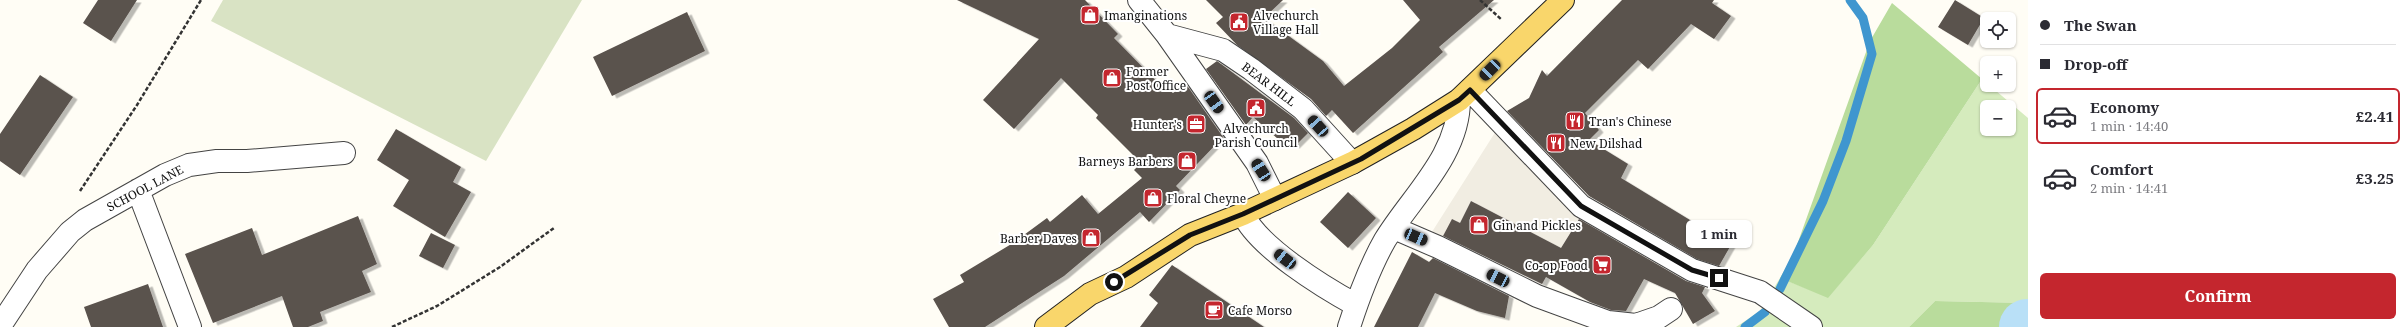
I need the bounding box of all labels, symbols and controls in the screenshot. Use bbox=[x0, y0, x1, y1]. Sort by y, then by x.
shop icon: Imanginations bbox=[1079, 4, 1101, 26]
place label: Imanginations bbox=[1104, 7, 1187, 24]
place label: Alvechurch Village Hall bbox=[1253, 7, 1319, 38]
public building icon: Alvechurch Village Hall bbox=[1228, 11, 1250, 33]
map controls bbox=[1980, 12, 2016, 136]
button: locate bbox=[1980, 12, 2016, 48]
text: The Swan bbox=[2064, 15, 2137, 35]
text: Drop-off bbox=[2064, 54, 2128, 74]
button: + bbox=[1980, 56, 2016, 92]
car bbox=[1477, 57, 1503, 83]
street label: BEAR HILL bbox=[1238, 58, 1300, 110]
place label: Former Post Office bbox=[1126, 63, 1186, 94]
shop icon: Former Post Office bbox=[1101, 67, 1123, 89]
car bbox=[1202, 89, 1226, 115]
public building icon: Alvechurch Parish Council bbox=[1245, 97, 1267, 119]
text: Economy bbox=[2090, 97, 2159, 117]
icon: car bbox=[2042, 98, 2078, 134]
button: − bbox=[1980, 100, 2016, 136]
text: £2.41 bbox=[2356, 106, 2394, 126]
restaurant icon: Tran's Chinese bbox=[1564, 110, 1586, 132]
office icon: Hunter's bbox=[1185, 113, 1207, 135]
car bbox=[1306, 113, 1330, 139]
place label: Tran's Chinese bbox=[1589, 113, 1672, 130]
place label: Hunter's bbox=[1133, 116, 1182, 133]
text: 1 min · 14:40 bbox=[2090, 117, 2168, 135]
place label: Alvechurch Parish Council bbox=[1215, 120, 1298, 151]
restaurant icon: New Dilshad bbox=[1545, 132, 1567, 154]
place label: New Dilshad bbox=[1570, 135, 1643, 152]
shop icon: Barneys Barbers bbox=[1176, 150, 1198, 172]
place label: Barneys Barbers bbox=[1078, 153, 1173, 170]
car bbox=[1249, 157, 1273, 183]
text: Comfort bbox=[2090, 159, 2153, 179]
icon: car bbox=[2042, 160, 2078, 196]
street label: SCHOOL LANE bbox=[104, 161, 186, 215]
text: £3.25 bbox=[2356, 168, 2394, 188]
text: 2 min · 14:41 bbox=[2090, 179, 2168, 197]
shop icon: Floral Cheyne bbox=[1142, 187, 1164, 209]
place label: Floral Cheyne bbox=[1167, 190, 1246, 207]
shop icon: Gin and Pickles bbox=[1468, 214, 1490, 236]
place label: Gin and Pickles bbox=[1493, 217, 1581, 234]
callout: 1 min bbox=[1686, 220, 1752, 248]
text: 1 min bbox=[1701, 225, 1737, 243]
shop icon: Barber Daves bbox=[1080, 227, 1102, 249]
car bbox=[1403, 227, 1429, 247]
place label: Barber Daves bbox=[1000, 230, 1077, 247]
car bbox=[1272, 247, 1298, 271]
supermarket icon: Co-op Food bbox=[1591, 254, 1613, 276]
place label: Co-op Food bbox=[1525, 257, 1589, 274]
car bbox=[1485, 267, 1511, 289]
route end bbox=[1710, 269, 1728, 287]
route start bbox=[1105, 273, 1123, 291]
button: Confirm bbox=[2040, 273, 2396, 319]
cafe icon: Cafe Morso bbox=[1203, 299, 1225, 321]
place label: Cafe Morso bbox=[1228, 302, 1292, 319]

